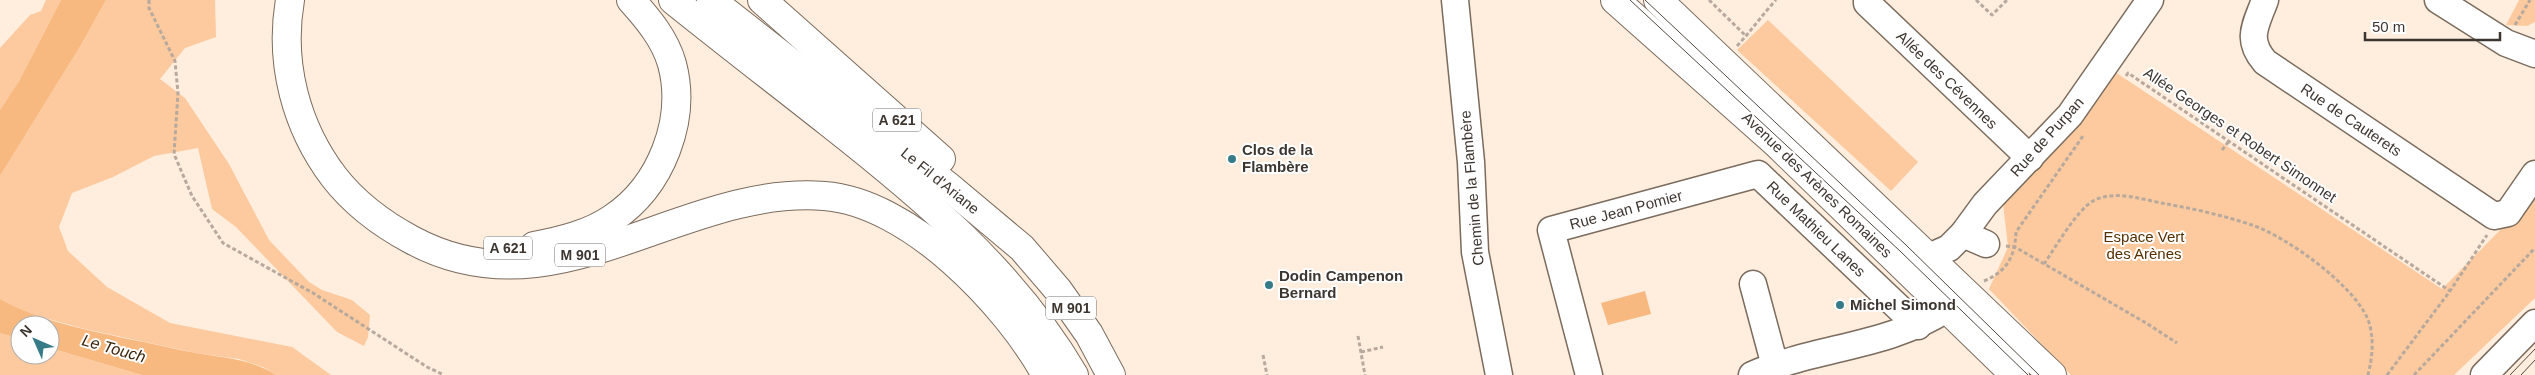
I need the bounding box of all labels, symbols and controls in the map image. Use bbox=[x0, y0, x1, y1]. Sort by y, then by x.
scale bar bbox=[2365, 10, 2500, 42]
text: 50 m bbox=[2372, 18, 2405, 35]
street label: Allée des Cévennes bbox=[1893, 27, 2001, 132]
street label: Allée Georges et Robert Simonnet bbox=[2141, 64, 2340, 206]
street label: Rue de Cauterets bbox=[2298, 80, 2405, 160]
street label: Rue de Purpan bbox=[2007, 93, 2087, 180]
road number: A 621 bbox=[873, 108, 921, 132]
street label: Avenue des Arènes Romaines bbox=[1739, 109, 1896, 261]
street label: Chemin de la Flambère bbox=[1456, 110, 1487, 266]
place label: Clos de la Flambère bbox=[1242, 141, 1314, 175]
street label: Le Fil d'Ariane bbox=[898, 144, 983, 217]
marker: Clos de la Flambère bbox=[1226, 153, 1238, 165]
street label: Rue Mathieu Lanes bbox=[1764, 177, 1869, 280]
street label: Rue Jean Pomier bbox=[1568, 186, 1684, 233]
park label: Espace Vert des Arènes bbox=[2104, 228, 2185, 262]
road number: A 621 bbox=[484, 237, 532, 260]
road number: M 901 bbox=[555, 244, 605, 266]
place label: Dodin Campenon Bernard bbox=[1279, 267, 1403, 301]
marker: Dodin Campenon Bernard bbox=[1263, 279, 1275, 291]
road number: M 901 bbox=[1046, 296, 1096, 320]
place label: Michel Simond bbox=[1850, 296, 1956, 313]
marker: Michel Simond bbox=[1834, 299, 1846, 311]
north arrow bbox=[10, 315, 60, 365]
text: N bbox=[17, 322, 35, 340]
water label: Le Touch bbox=[80, 331, 148, 366]

